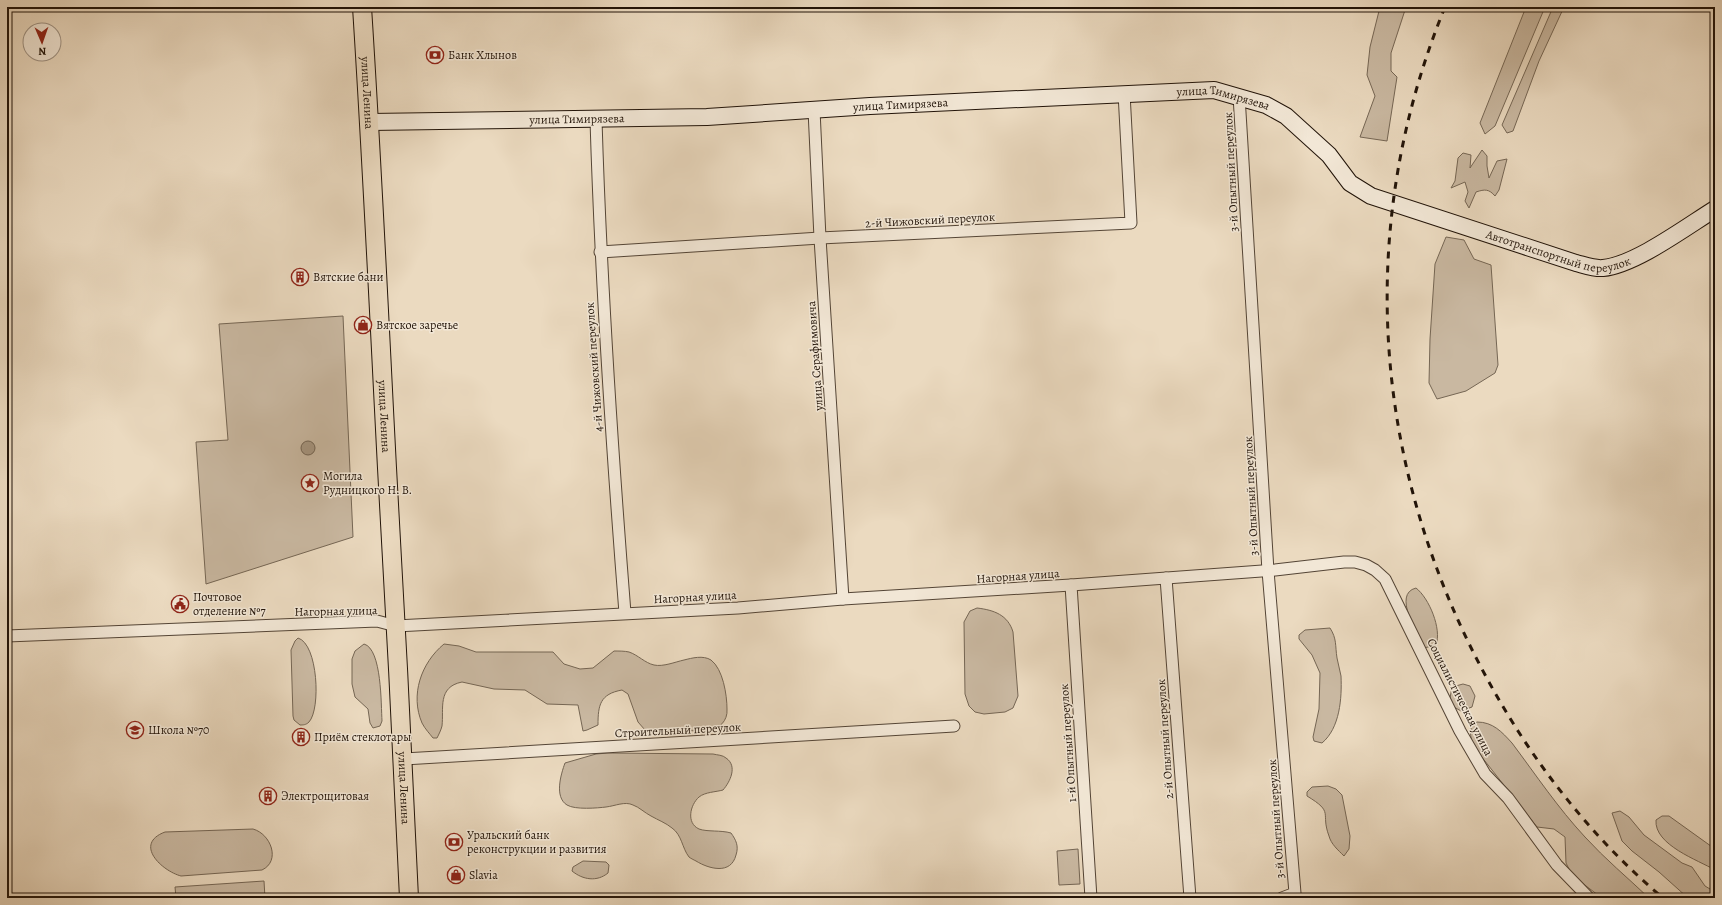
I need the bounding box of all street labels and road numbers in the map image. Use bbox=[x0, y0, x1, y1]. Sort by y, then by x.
street label: улица Ленина bbox=[357, 55, 377, 130]
street label: улица Тимирязева bbox=[1175, 82, 1273, 114]
street label: улица Тимирязева bbox=[852, 94, 949, 115]
street label: улица Тимирязева bbox=[528, 110, 625, 128]
street label: 3-й Опытный переулок bbox=[1220, 112, 1242, 232]
street label: 2-й Чижовский переулок bbox=[865, 209, 995, 231]
street label: Автотранспортный переулок bbox=[1483, 226, 1633, 276]
street label: улица Серафимовича bbox=[803, 300, 827, 412]
street label: 4-й Чижовский переулок bbox=[581, 302, 607, 432]
street label: улица Ленина bbox=[374, 379, 394, 454]
street label: 3-й Опытный переулок bbox=[1240, 436, 1262, 556]
street label: Нагорная улица bbox=[976, 565, 1060, 587]
street label: Нагорная улица bbox=[653, 587, 737, 607]
street label: Нагорная улица bbox=[294, 602, 378, 620]
street label: Социалистическая улица bbox=[1423, 636, 1497, 759]
street label: 2-й Опытный переулок bbox=[1153, 678, 1177, 800]
street label: 1-й Опытный переулок bbox=[1056, 683, 1080, 803]
street label: Строительный переулок bbox=[614, 719, 742, 741]
street label: улица Ленина bbox=[394, 750, 414, 825]
street label: 3-й Опытный переулок bbox=[1264, 759, 1288, 879]

